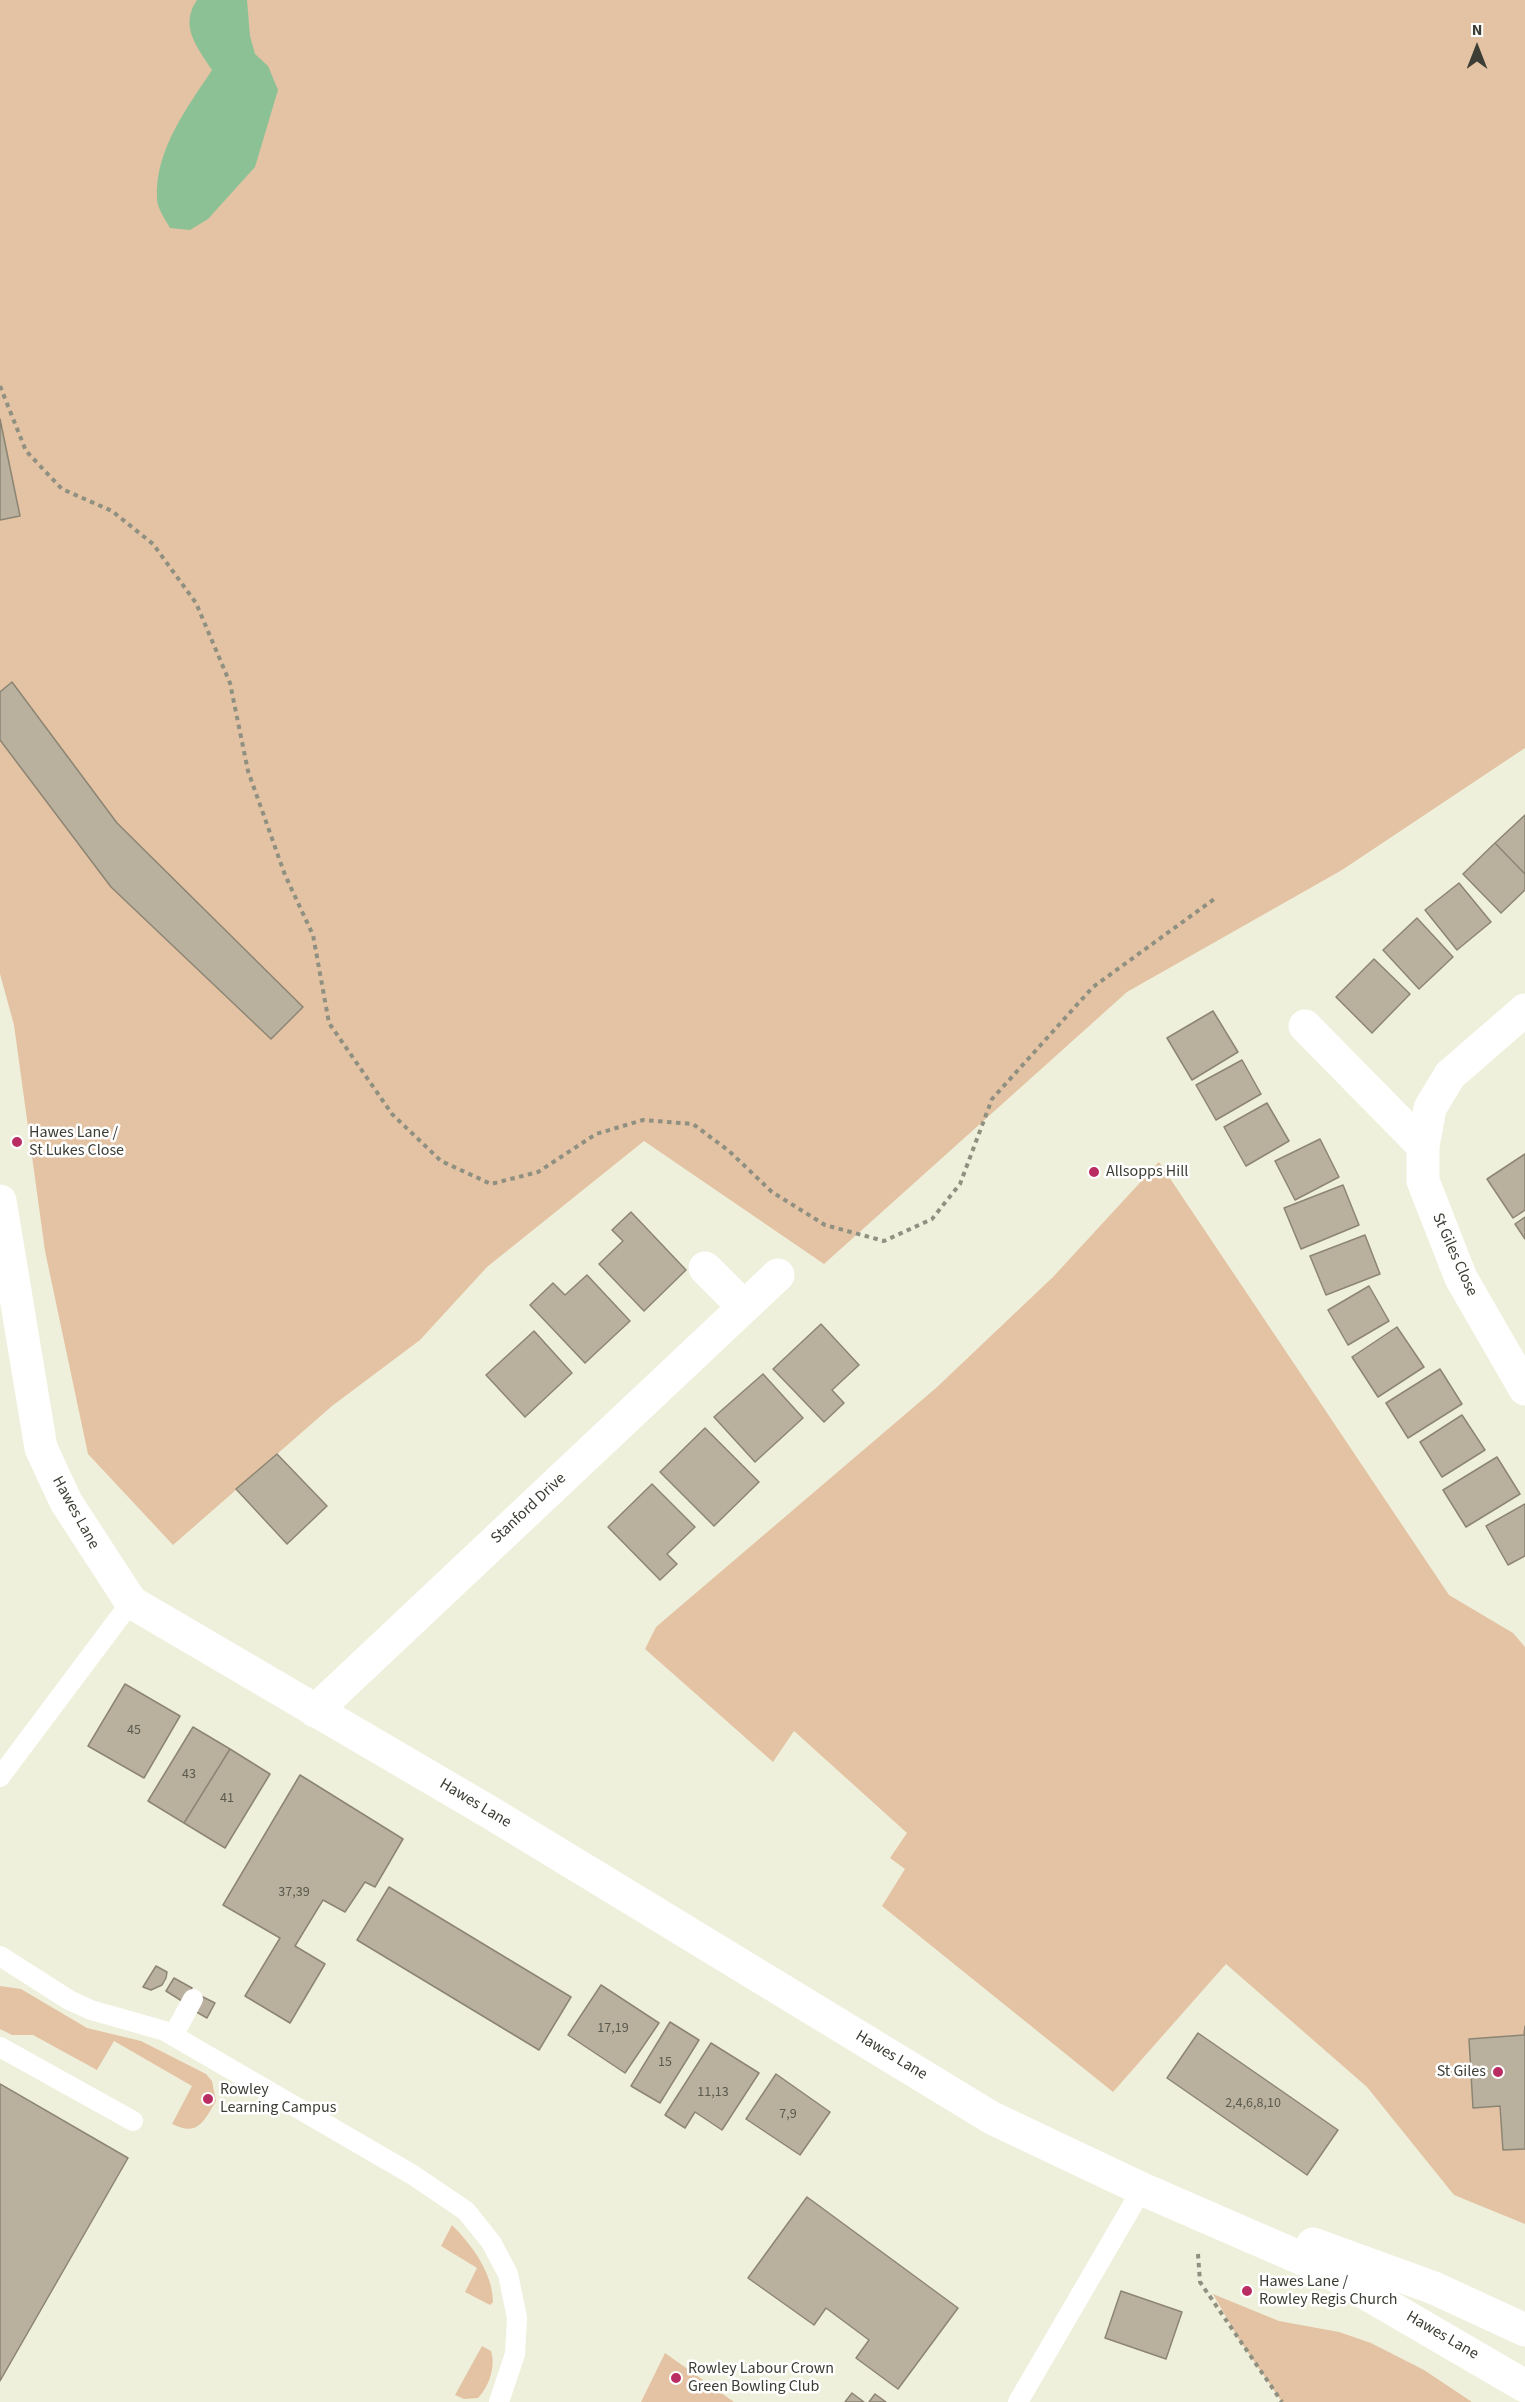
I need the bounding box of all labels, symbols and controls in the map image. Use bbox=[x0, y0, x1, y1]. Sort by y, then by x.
north arrow bbox=[1447, 18, 1507, 78]
text: N bbox=[1472, 19, 1482, 41]
place label: Hawes Lane / St Lukes Close bbox=[29, 1123, 124, 1161]
marker: Hawes Lane / St Lukes Close bbox=[10, 1135, 24, 1149]
place label: Allsopps Hill bbox=[1106, 1162, 1188, 1182]
marker: Allsopps Hill bbox=[1087, 1165, 1101, 1179]
street label: St Giles Close bbox=[1427, 1210, 1481, 1300]
street label: Stanford Drive bbox=[488, 1469, 570, 1549]
street label: Hawes Lane bbox=[47, 1473, 103, 1553]
house number: 45 bbox=[127, 1723, 141, 1739]
house number: 43 bbox=[182, 1767, 196, 1783]
street label: Hawes Lane bbox=[436, 1775, 514, 1833]
house number: 41 bbox=[220, 1791, 234, 1807]
house number: 37,39 bbox=[278, 1885, 310, 1901]
house number: 17,19 bbox=[597, 2021, 629, 2037]
street label: Hawes Lane bbox=[852, 2027, 930, 2085]
house number: 15 bbox=[658, 2055, 672, 2071]
place label: St Giles bbox=[1437, 2062, 1486, 2082]
marker: St Giles bbox=[1491, 2065, 1505, 2079]
place label: Rowley Learning Campus bbox=[220, 2080, 336, 2118]
house number: 11,13 bbox=[697, 2085, 729, 2101]
marker: Rowley Learning Campus bbox=[201, 2092, 215, 2106]
house number: 2,4,6,8,10 bbox=[1225, 2096, 1281, 2112]
house number: 7,9 bbox=[779, 2107, 797, 2123]
place label: Hawes Lane / Rowley Regis Church bbox=[1259, 2272, 1397, 2310]
marker: Hawes Lane / Rowley Regis Church bbox=[1240, 2284, 1254, 2298]
street label: Hawes Lane bbox=[1402, 2308, 1482, 2364]
place label: Rowley Labour Crown Green Bowling Club bbox=[688, 2359, 834, 2397]
marker: Rowley Labour Crown Green Bowling Club bbox=[669, 2371, 683, 2385]

